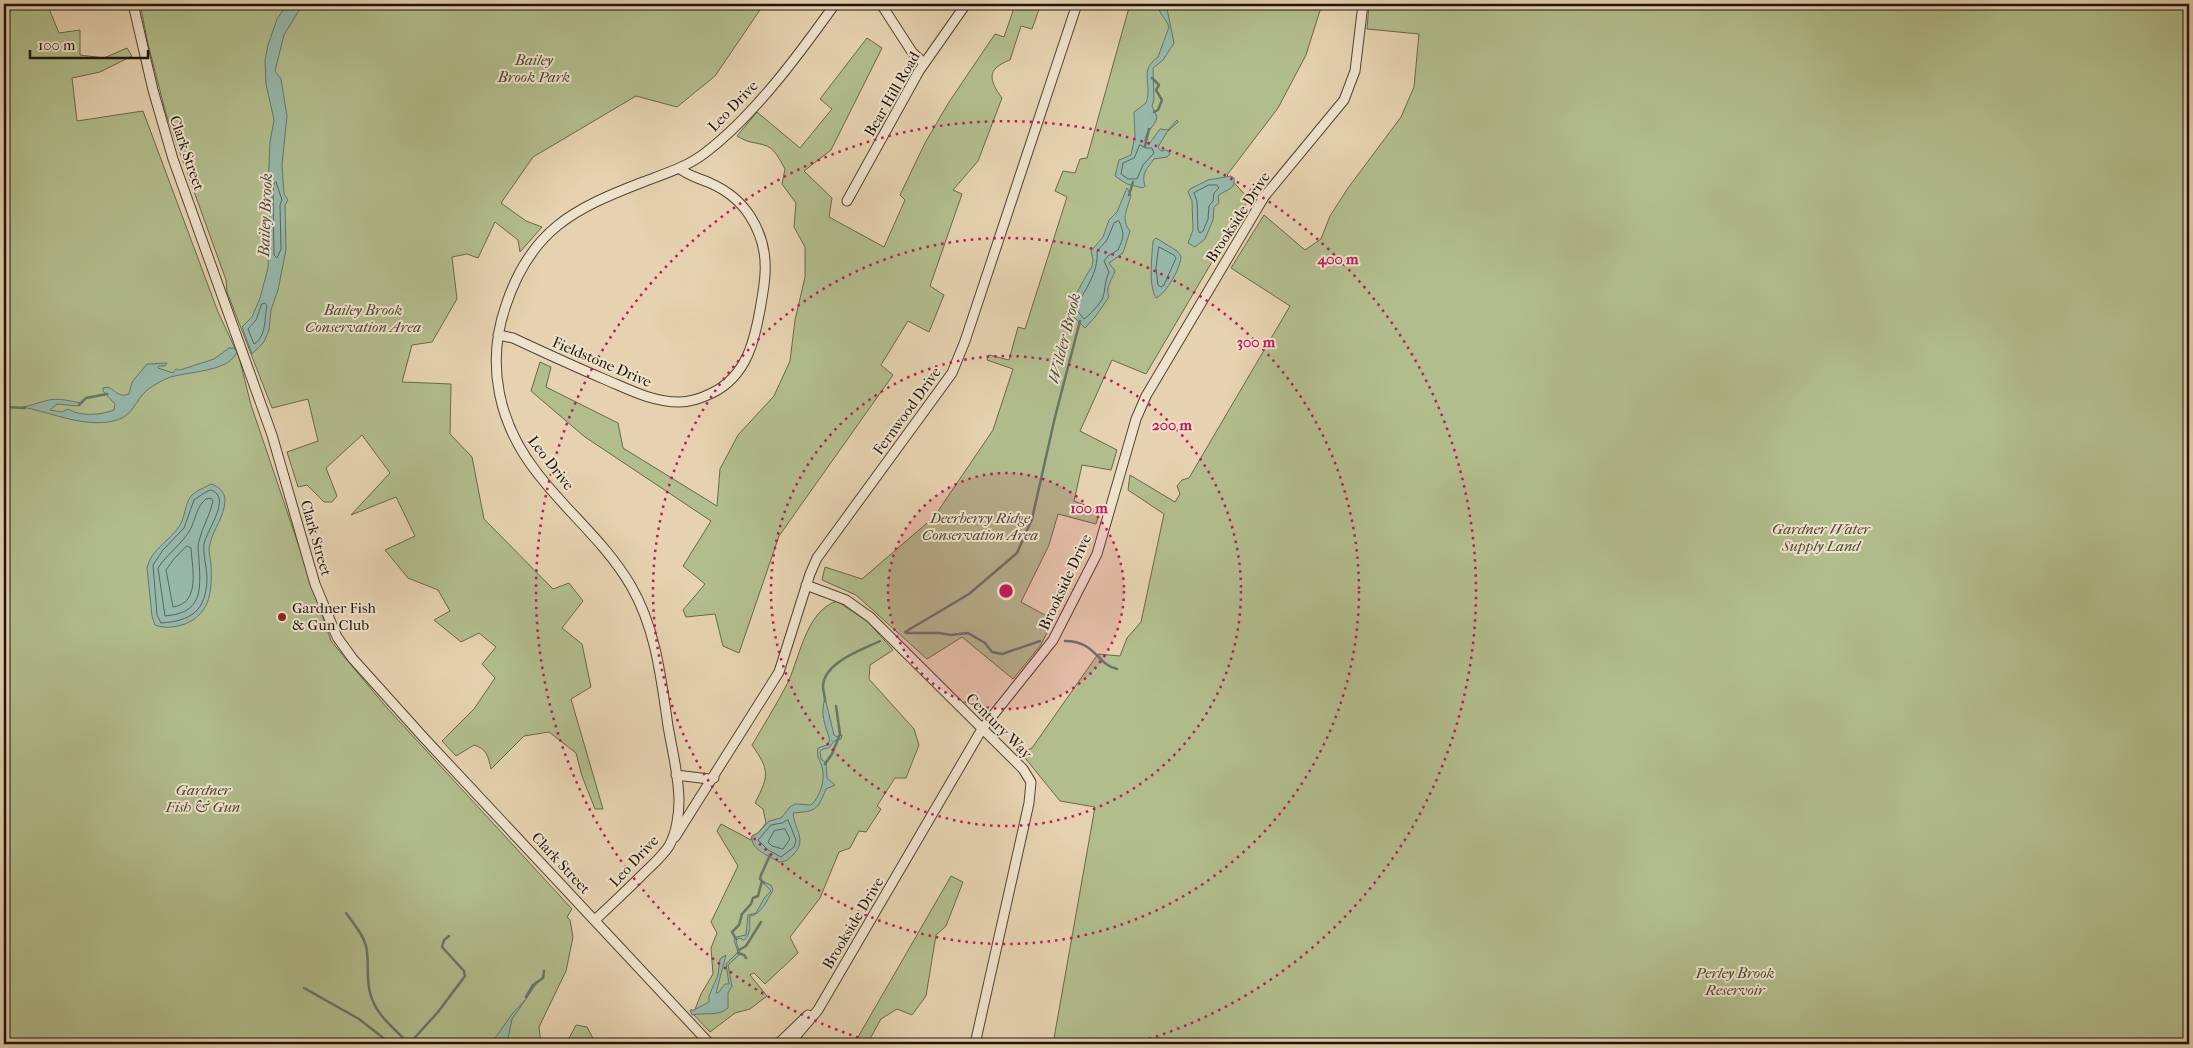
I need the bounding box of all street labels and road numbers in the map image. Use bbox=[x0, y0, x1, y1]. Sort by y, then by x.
street label: Bear Hill Road bbox=[860, 48, 924, 140]
street label: Leo Drive bbox=[704, 76, 762, 135]
street label: Clark Street bbox=[166, 113, 208, 193]
street label: Brookside Drive bbox=[1202, 168, 1274, 266]
street label: Fieldstone Drive bbox=[550, 333, 655, 391]
street label: Fernwood Drive bbox=[869, 363, 945, 458]
street label: Leo Drive bbox=[524, 432, 578, 494]
street label: Clark Street bbox=[297, 498, 336, 579]
street label: Brookside Drive bbox=[1035, 530, 1095, 633]
street label: Century Way bbox=[962, 689, 1036, 763]
street label: Clark Street bbox=[528, 828, 595, 898]
street label: Leo Drive bbox=[606, 831, 663, 891]
street label: Brookside Drive bbox=[818, 873, 888, 972]

